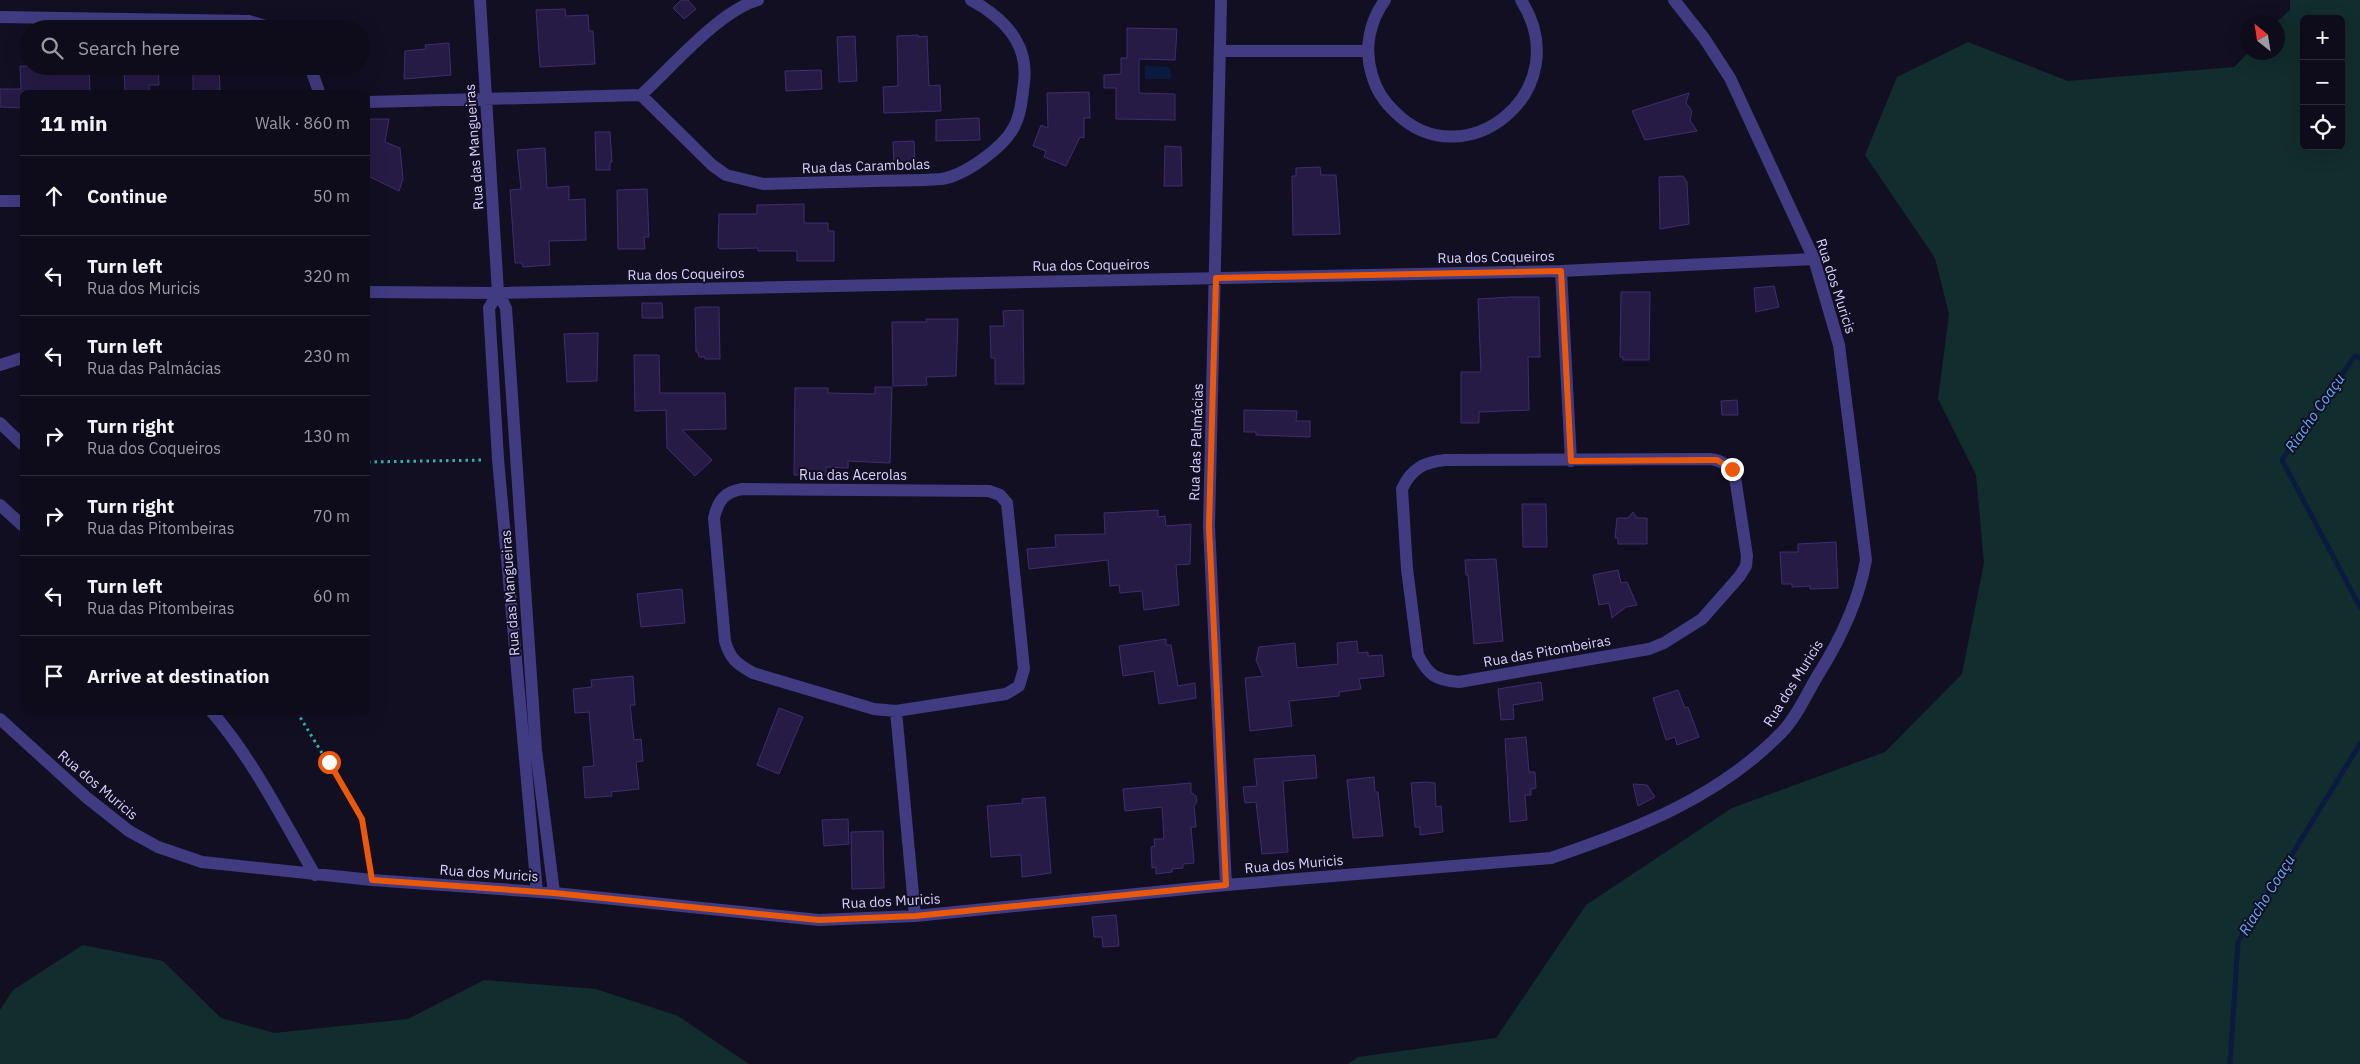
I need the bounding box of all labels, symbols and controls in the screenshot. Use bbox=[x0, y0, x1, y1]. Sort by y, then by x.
north arrow bbox=[2240, 15, 2285, 60]
map controls bbox=[2300, 15, 2345, 150]
button: + bbox=[2300, 15, 2345, 60]
search box bbox=[20, 20, 370, 75]
icon: search bbox=[38, 34, 66, 62]
text: Search here bbox=[78, 36, 180, 60]
button: − bbox=[2300, 60, 2345, 105]
street label: Rua das Mangueiras bbox=[461, 83, 487, 211]
button: locate bbox=[2300, 105, 2345, 150]
text: 11 min bbox=[40, 109, 107, 137]
text: Walk · 860 m bbox=[255, 113, 350, 133]
street label: Rua das Carambolas bbox=[802, 155, 931, 177]
icon: ahead bbox=[40, 182, 68, 210]
text: Continue bbox=[87, 184, 167, 208]
text: 50 m bbox=[313, 186, 350, 206]
street label: Rua dos Muricis bbox=[1812, 236, 1860, 336]
street label: Rua dos Coqueiros bbox=[1437, 247, 1555, 267]
text: Turn left bbox=[87, 254, 163, 278]
street label: Rua dos Coqueiros bbox=[1032, 255, 1150, 275]
icon: left bbox=[40, 262, 68, 290]
street label: Rua dos Coqueiros bbox=[627, 264, 745, 284]
text: 320 m bbox=[303, 266, 350, 286]
text: Rua dos Muricis bbox=[87, 278, 200, 298]
text: Turn left bbox=[87, 334, 163, 358]
icon: left bbox=[40, 342, 68, 370]
text: 230 m bbox=[303, 346, 350, 366]
text: Rua das Palmácias bbox=[87, 358, 221, 378]
water label: Riacho Coaçu bbox=[2281, 370, 2349, 456]
street label: Rua das Palmácias bbox=[1185, 383, 1207, 501]
text: Turn right bbox=[87, 414, 174, 438]
icon: right bbox=[40, 422, 68, 450]
text: 130 m bbox=[303, 426, 350, 446]
text: Rua dos Coqueiros bbox=[87, 438, 221, 458]
route end bbox=[1721, 458, 1744, 481]
street label: Rua das Acerolas bbox=[799, 466, 907, 484]
text: Turn right bbox=[87, 494, 174, 518]
icon: right bbox=[40, 502, 68, 530]
text: 70 m bbox=[313, 506, 350, 526]
text: Rua das Pitombeiras bbox=[87, 518, 234, 538]
street label: Rua das Mangueiras bbox=[497, 529, 523, 657]
text: Turn left bbox=[87, 574, 163, 598]
icon: left bbox=[40, 582, 68, 610]
text: 60 m bbox=[313, 586, 350, 606]
text: Rua das Pitombeiras bbox=[87, 598, 234, 618]
street label: Rua das Pitombeiras bbox=[1482, 631, 1612, 671]
street label: Rua dos Muricis bbox=[1759, 636, 1827, 730]
icon: arrive bbox=[40, 662, 68, 690]
text: Arrive at destination bbox=[87, 664, 270, 688]
street label: Rua dos Muricis bbox=[54, 746, 142, 824]
route start bbox=[318, 751, 341, 774]
street label: Rua dos Muricis bbox=[1244, 851, 1344, 877]
water label: Riacho Coaçu bbox=[2234, 851, 2299, 939]
street label: Rua dos Muricis bbox=[439, 861, 539, 885]
street label: Rua dos Muricis bbox=[841, 889, 941, 913]

